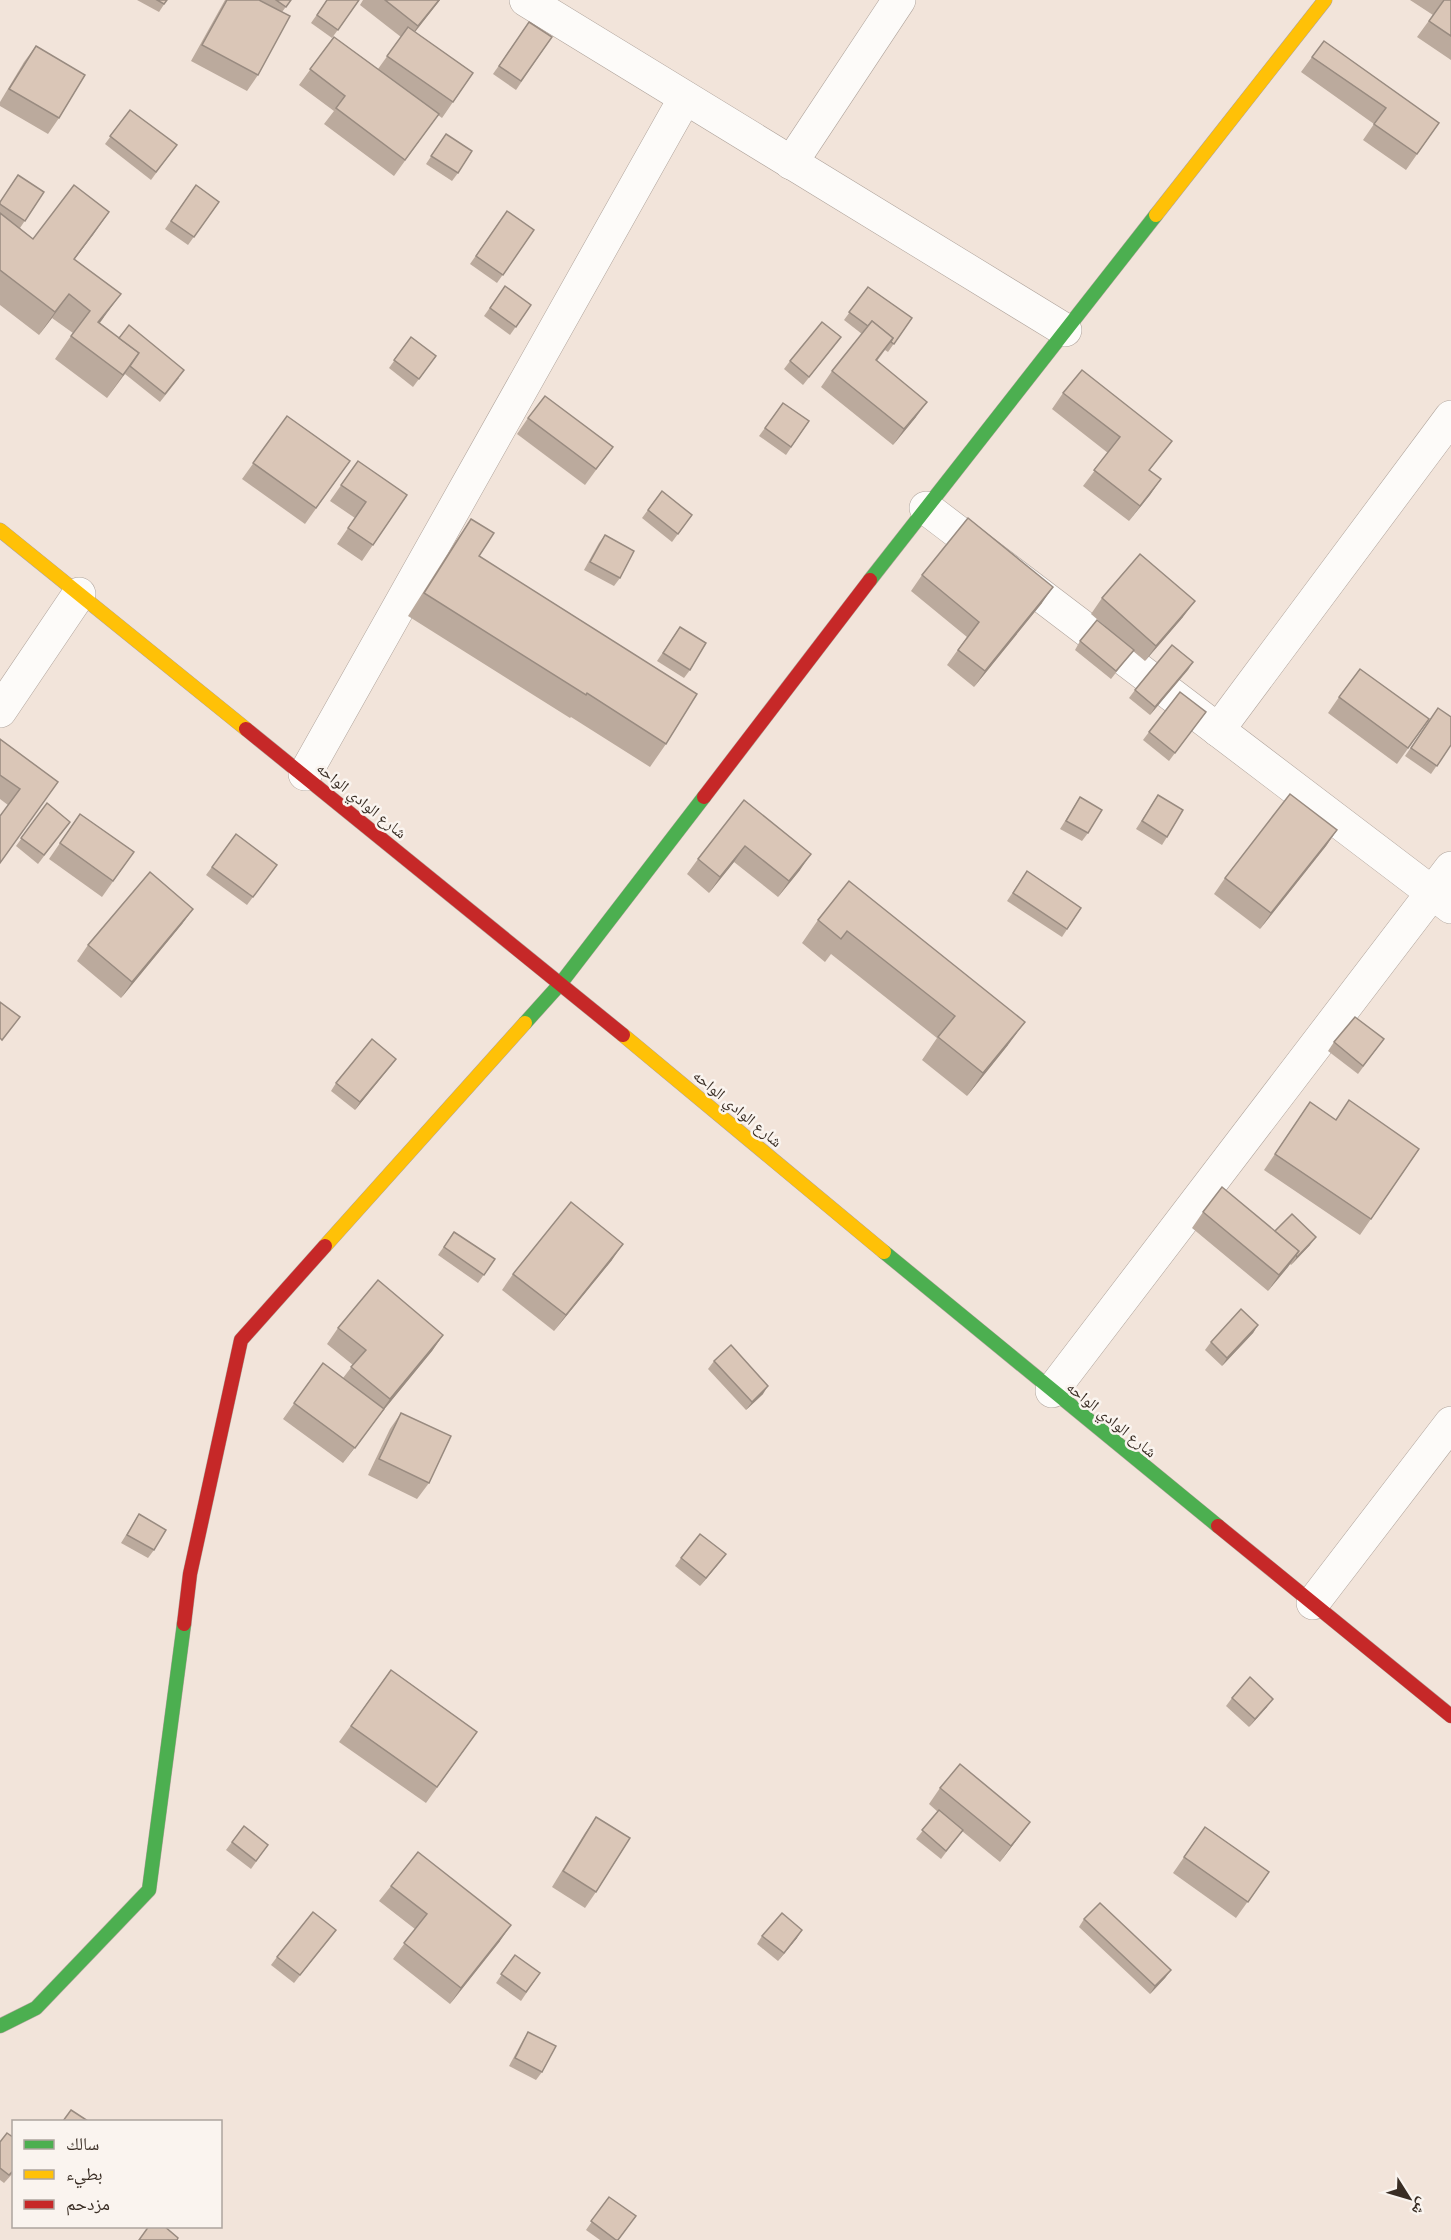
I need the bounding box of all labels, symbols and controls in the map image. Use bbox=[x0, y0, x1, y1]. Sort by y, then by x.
street label: شارع الوادي الواحه bbox=[311, 758, 411, 845]
street label: شارع الوادي الواحه bbox=[687, 1065, 787, 1153]
street label: شارع الوادي الواحه bbox=[1061, 1377, 1161, 1464]
legend bbox=[12, 2120, 222, 2228]
text: سالك bbox=[66, 2132, 99, 2155]
text: بطيء bbox=[66, 2162, 103, 2189]
north arrow bbox=[1379, 2168, 1439, 2228]
text: مزدحم bbox=[66, 2192, 110, 2216]
text: ش bbox=[1408, 2194, 1434, 2220]

